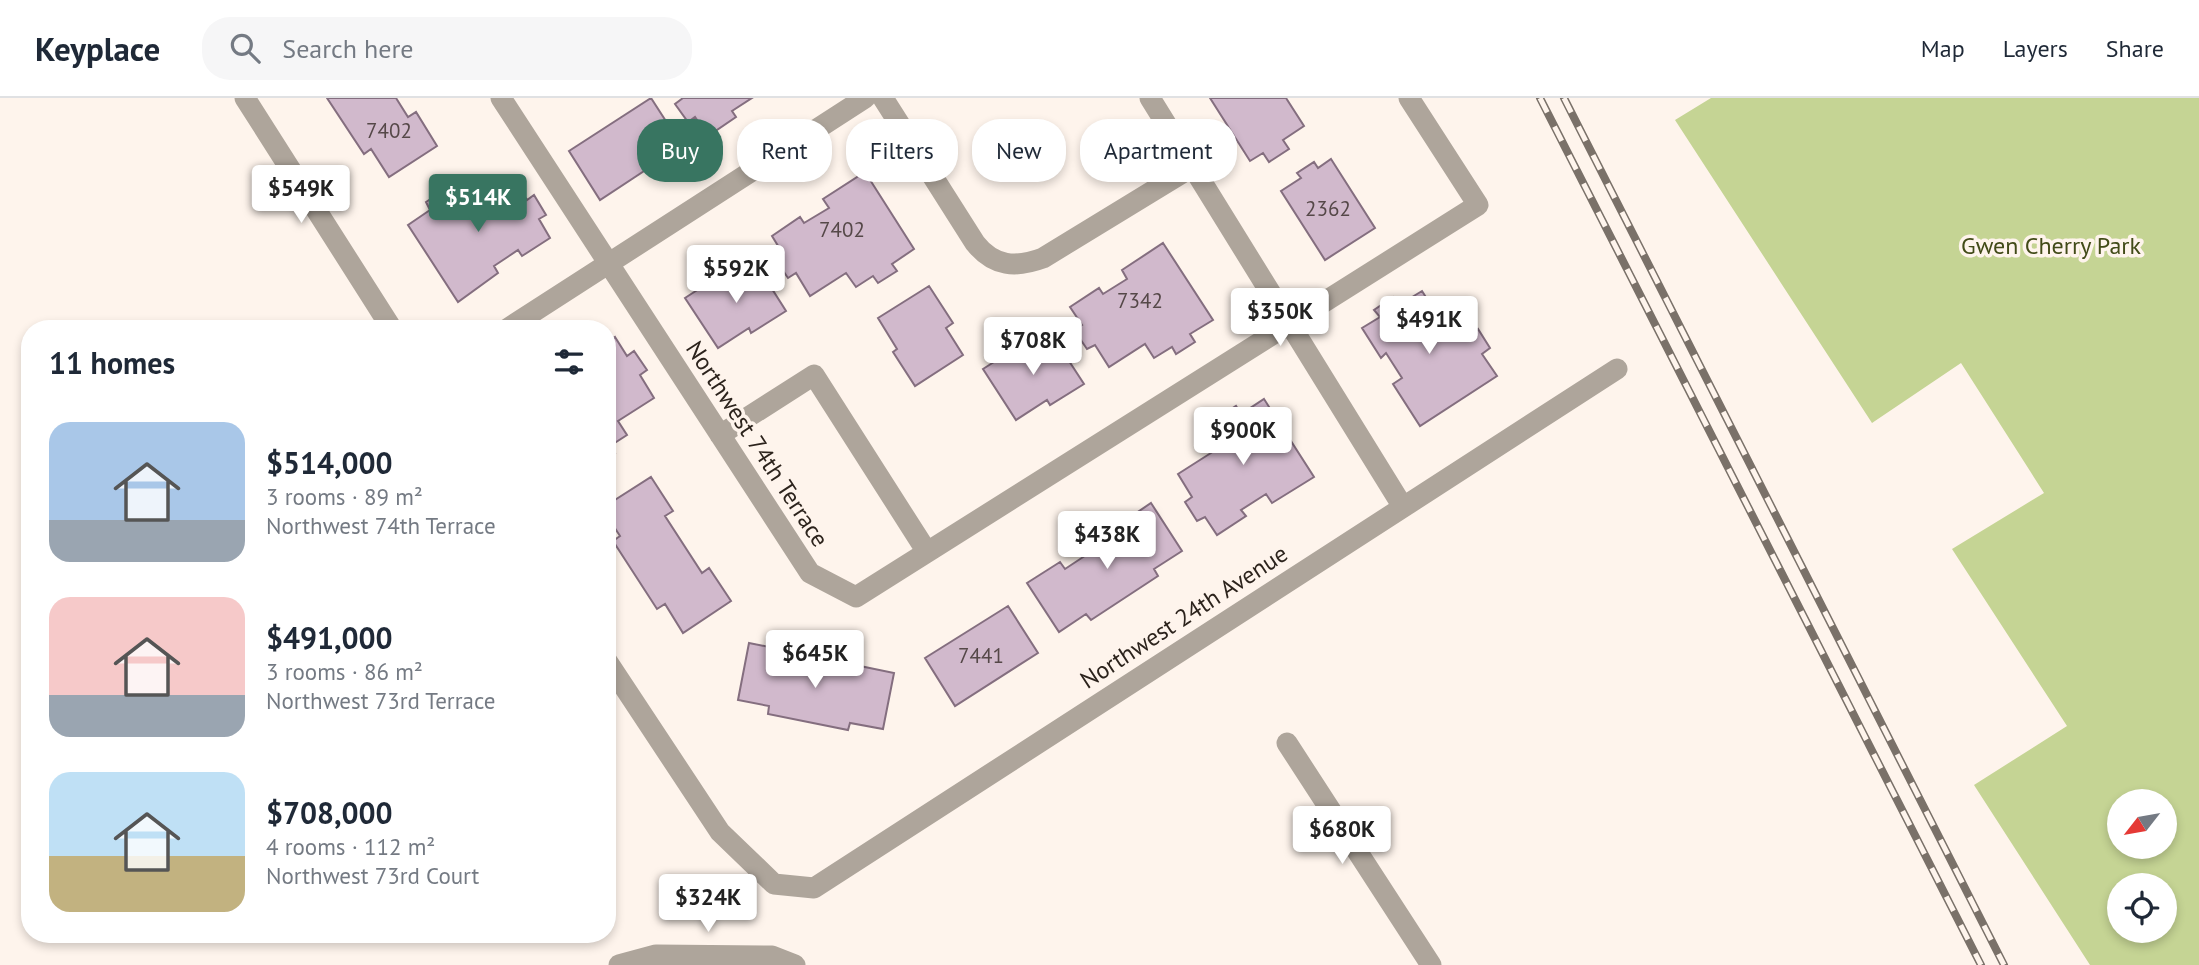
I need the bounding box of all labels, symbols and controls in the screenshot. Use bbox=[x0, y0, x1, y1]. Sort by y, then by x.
search box bbox=[202, 17, 692, 80]
text: Keyplace bbox=[35, 27, 160, 70]
icon: search bbox=[226, 29, 264, 67]
text: Search here bbox=[282, 32, 413, 65]
text: Map bbox=[1921, 33, 1965, 64]
text: Layers bbox=[2003, 33, 2068, 64]
text: Share bbox=[2106, 33, 2164, 64]
house number: 7402 bbox=[366, 117, 412, 144]
chip: Buy bbox=[637, 119, 723, 182]
chip: Rent bbox=[737, 119, 832, 182]
chip: Filters bbox=[846, 119, 958, 182]
chip: New bbox=[972, 119, 1066, 182]
chip: Apartment bbox=[1080, 119, 1237, 182]
pin: $549K bbox=[252, 166, 350, 225]
text: $549K bbox=[268, 173, 334, 202]
pin: $514K bbox=[429, 174, 527, 234]
text: $514K bbox=[445, 182, 511, 211]
house number: 2362 bbox=[1305, 195, 1351, 222]
house number: 7402 bbox=[819, 216, 865, 243]
park label: Gwen Cherry Park bbox=[1961, 230, 2142, 261]
pin: $592K bbox=[687, 246, 785, 305]
text: $592K bbox=[703, 253, 769, 282]
house number: 7342 bbox=[1117, 287, 1163, 314]
pin: $350K bbox=[1231, 288, 1329, 348]
text: $350K bbox=[1247, 296, 1313, 325]
pin: $491K bbox=[1380, 296, 1478, 356]
text: $491K bbox=[1396, 304, 1462, 333]
pin: $708K bbox=[984, 317, 1082, 377]
text: $708K bbox=[1000, 325, 1066, 354]
street label: Northwest 74th Terrace bbox=[679, 335, 836, 553]
text: 11 homes bbox=[49, 343, 175, 382]
icon: filters bbox=[550, 343, 588, 381]
pin: $900K bbox=[1194, 408, 1292, 467]
text: $900K bbox=[1210, 415, 1276, 444]
text: $514,000 bbox=[266, 443, 393, 482]
icon: home bbox=[105, 450, 189, 534]
text: 3 rooms · 89 m² bbox=[266, 482, 423, 511]
text: Northwest 74th Terrace bbox=[266, 511, 496, 540]
pin: $438K bbox=[1058, 512, 1156, 571]
text: $438K bbox=[1074, 519, 1140, 548]
street label: Northwest 24th Avenue bbox=[1074, 538, 1293, 695]
text: $491,000 bbox=[266, 618, 393, 657]
icon: home bbox=[105, 625, 189, 709]
pin: $645K bbox=[766, 630, 864, 690]
text: $645K bbox=[782, 638, 848, 667]
house number: 7441 bbox=[958, 642, 1004, 669]
text: 3 rooms · 86 m² bbox=[266, 657, 423, 686]
text: Northwest 73rd Terrace bbox=[266, 686, 495, 715]
north arrow bbox=[2107, 789, 2177, 859]
map controls bbox=[2107, 789, 2177, 943]
text: $708,000 bbox=[266, 793, 393, 832]
icon: home bbox=[105, 800, 189, 884]
pin: $680K bbox=[1293, 806, 1391, 866]
text: $680K bbox=[1309, 814, 1375, 843]
text: 4 rooms · 112 m² bbox=[266, 832, 435, 861]
text: Northwest 73rd Court bbox=[266, 861, 479, 890]
button: locate bbox=[2107, 873, 2177, 943]
pin: $324K bbox=[659, 874, 757, 934]
text: $324K bbox=[675, 882, 741, 911]

